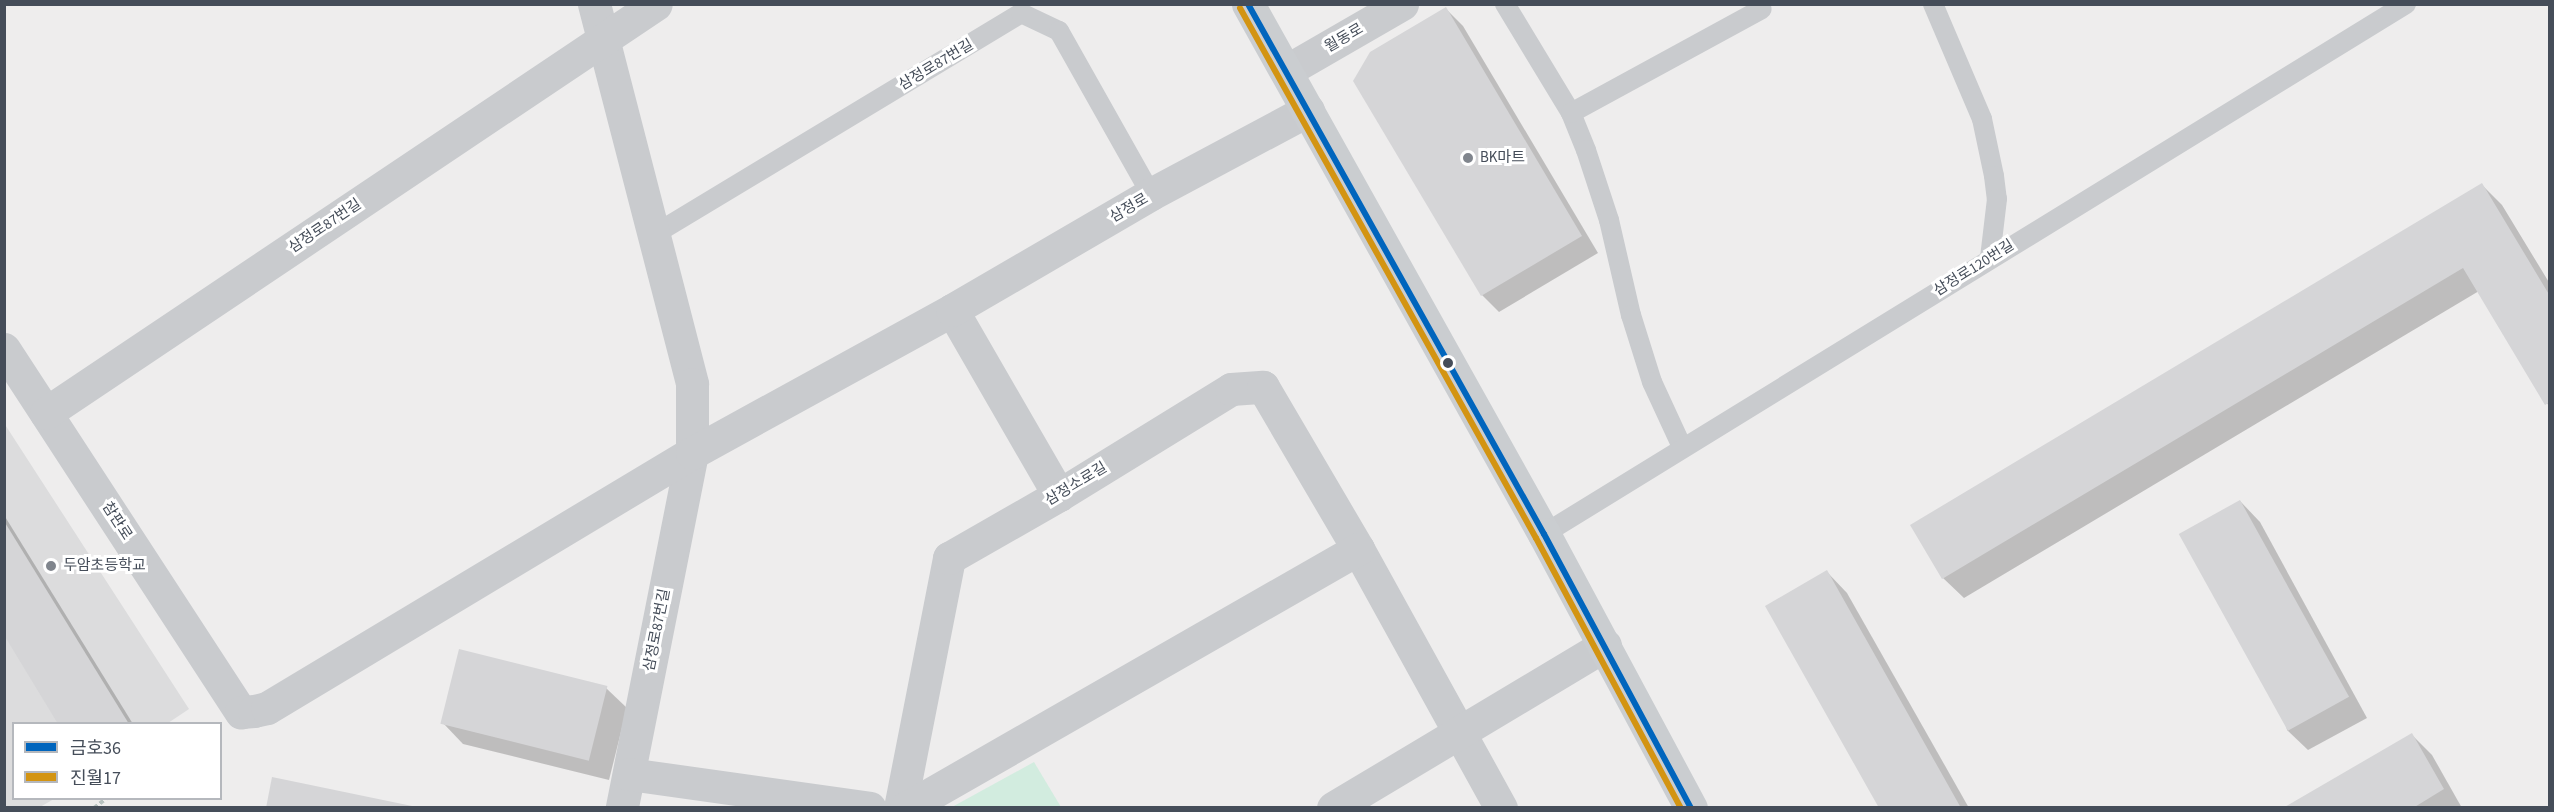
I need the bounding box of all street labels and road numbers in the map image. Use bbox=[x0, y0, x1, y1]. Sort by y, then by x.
street label: 월동로 bbox=[1322, 20, 1366, 56]
street label: 삼정로87번길 bbox=[895, 36, 977, 94]
street label: 삼정로 bbox=[1107, 190, 1151, 226]
street label: 삼정로87번길 bbox=[285, 195, 365, 257]
street label: 삼정로120번길 bbox=[1930, 236, 2018, 300]
street label: 삼정소로길 bbox=[1042, 459, 1110, 509]
street label: 참판로 bbox=[98, 499, 136, 543]
street label: 삼정로87번길 bbox=[640, 587, 674, 673]

